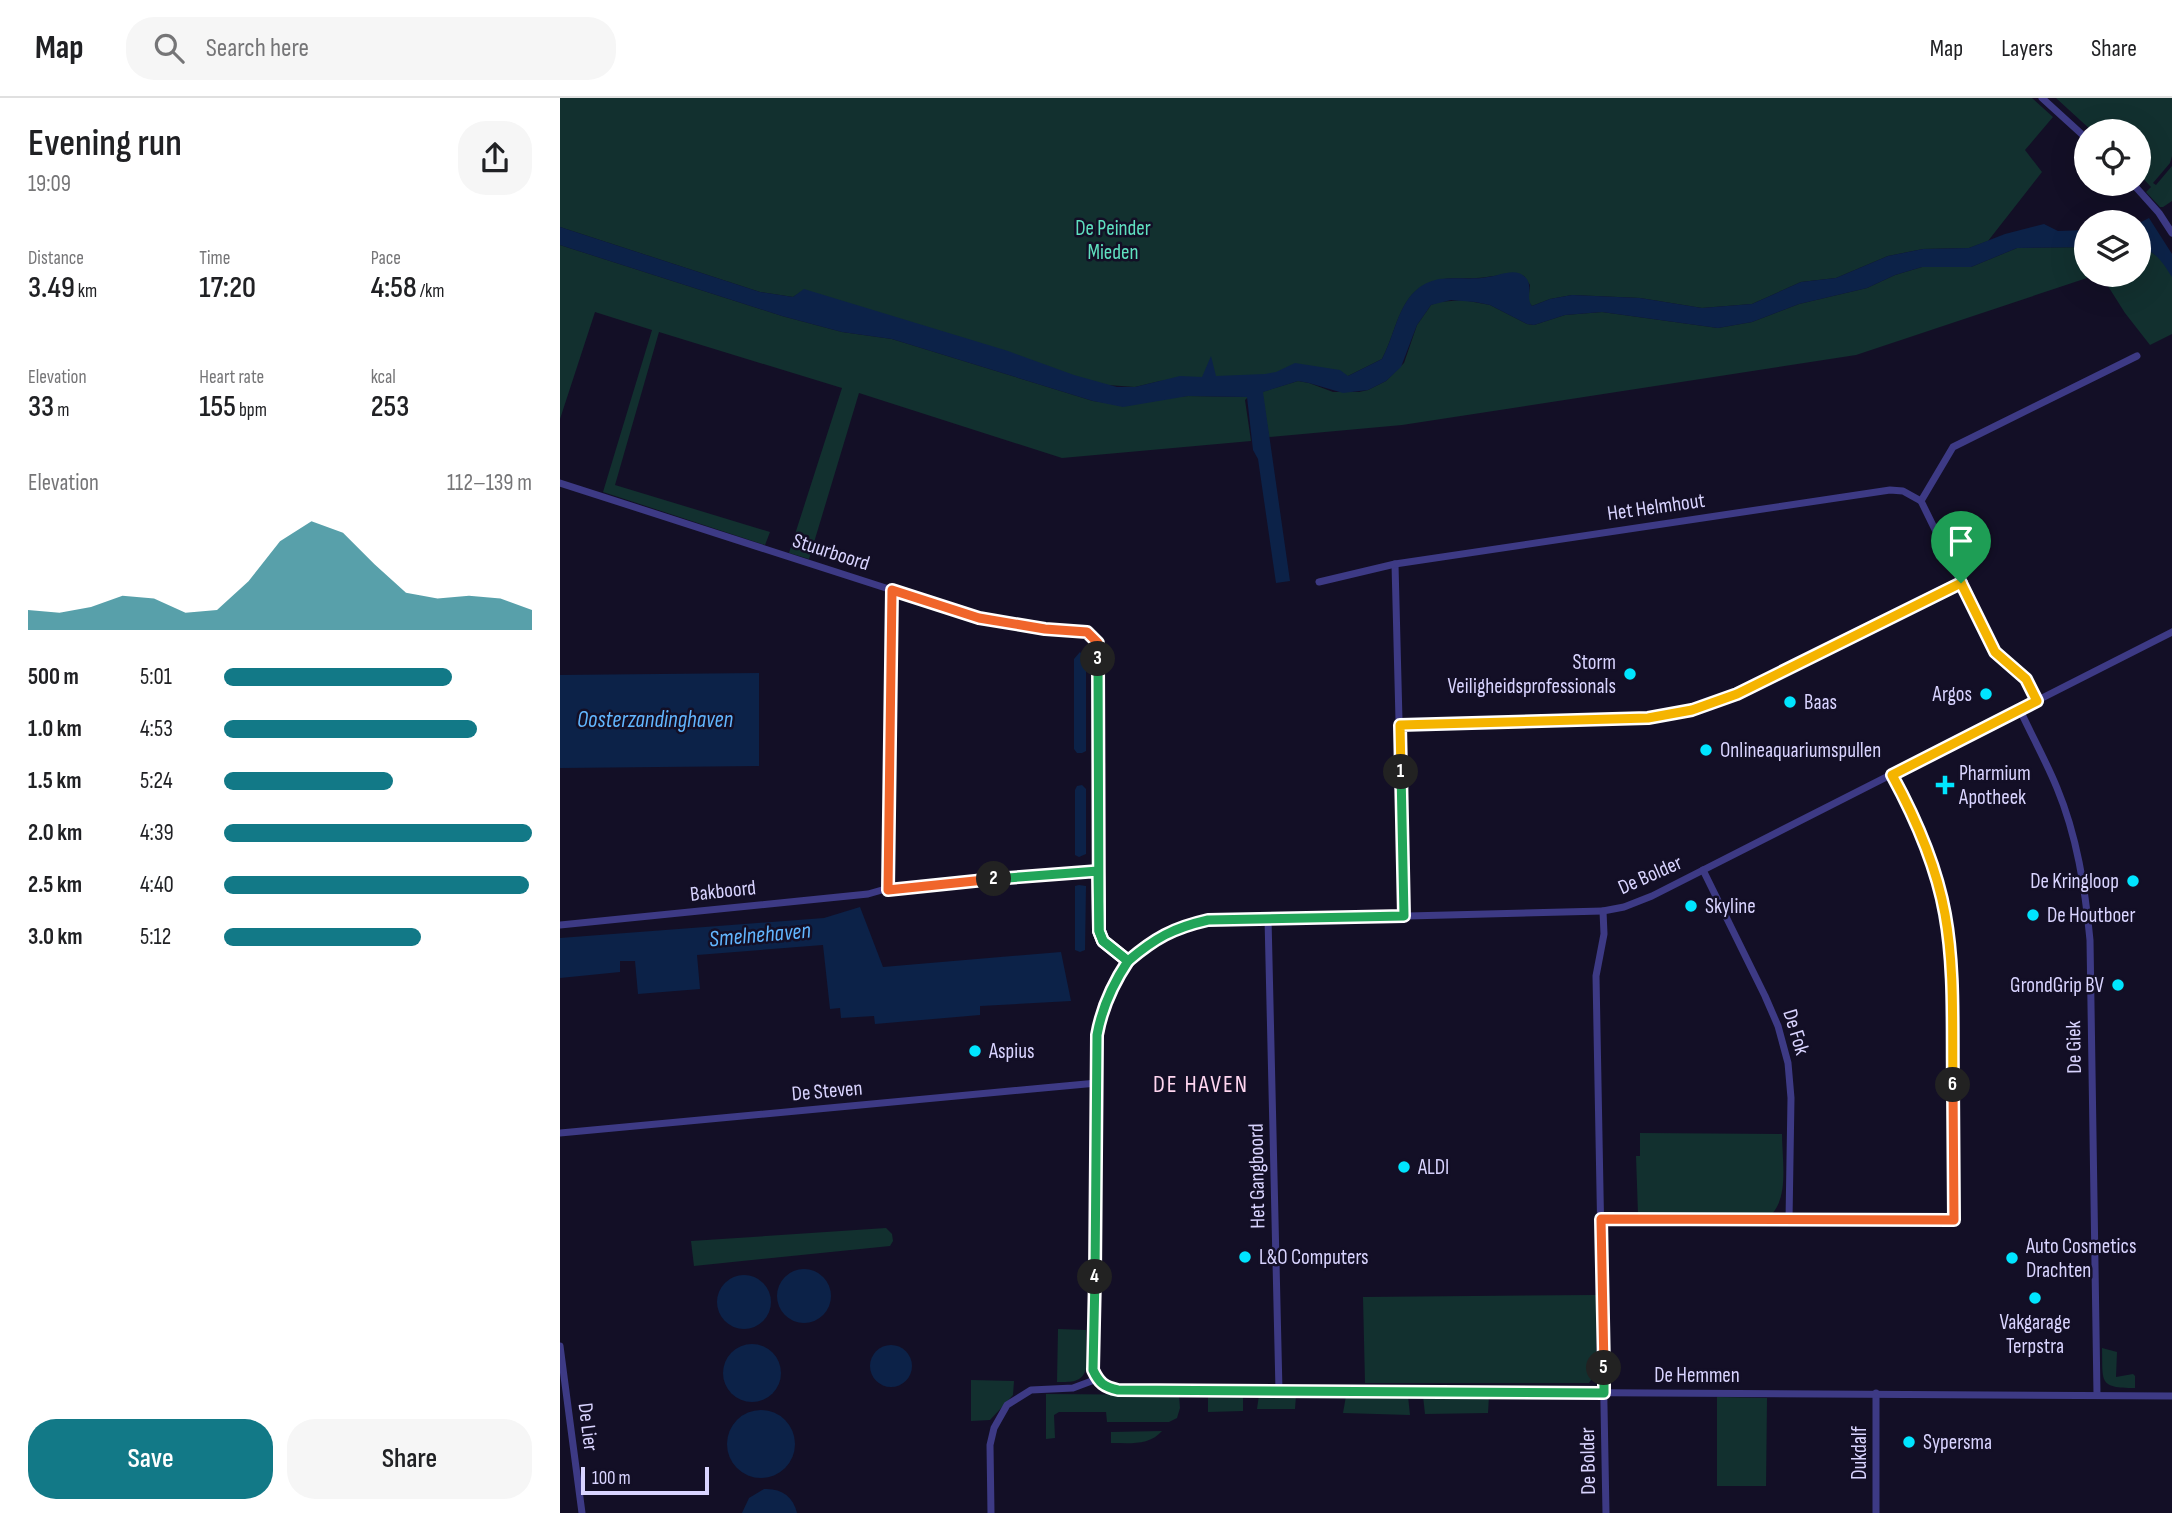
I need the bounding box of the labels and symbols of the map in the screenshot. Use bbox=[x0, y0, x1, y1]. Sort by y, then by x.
park label: De Peinder Mieden bbox=[1075, 216, 1151, 265]
street label: Het Helmhout bbox=[1606, 488, 1706, 526]
pin bbox=[1931, 511, 1991, 583]
street label: Stuurboord bbox=[789, 528, 873, 576]
pin: 3 bbox=[1080, 642, 1116, 676]
place label: Storm Veiligheidsprofessionals bbox=[1448, 650, 1616, 699]
marker: Storm Veiligheidsprofessionals bbox=[1622, 666, 1638, 682]
place label: Argos bbox=[1932, 682, 1972, 707]
marker: Argos bbox=[1978, 686, 1994, 702]
place label: Baas bbox=[1804, 690, 1837, 715]
marker: Baas bbox=[1782, 694, 1798, 710]
water label: Oosterzandinghaven bbox=[577, 706, 733, 734]
place label: Onlineaquariumspullen bbox=[1720, 738, 1881, 763]
marker: Onlineaquariumspullen bbox=[1698, 742, 1714, 758]
pin: 1 bbox=[1384, 754, 1418, 790]
place label: Pharmium Apotheek bbox=[1958, 761, 2031, 810]
marker: Pharmium Apotheek bbox=[1937, 777, 1953, 793]
street label: De Bolder bbox=[1614, 850, 1686, 900]
pin: 2 bbox=[976, 862, 1012, 896]
place label: De Kringloop bbox=[2030, 869, 2119, 894]
marker: De Kringloop bbox=[2125, 873, 2141, 889]
street label: Bakboord bbox=[689, 875, 757, 907]
place label: Skyline bbox=[1705, 894, 1756, 919]
marker: Skyline bbox=[1683, 898, 1699, 914]
place label: De Houtboer bbox=[2047, 903, 2136, 928]
marker: De Houtboer bbox=[2025, 907, 2041, 923]
water label: Smelnehaven bbox=[708, 917, 812, 953]
place label: GrondGrip BV bbox=[2010, 973, 2105, 998]
marker: GrondGrip BV bbox=[2110, 977, 2126, 993]
street label: De Fok bbox=[1777, 1006, 1815, 1058]
street label: De Giek bbox=[2061, 1020, 2087, 1074]
place label: Aspius bbox=[988, 1039, 1035, 1064]
marker: Aspius bbox=[967, 1043, 983, 1059]
pin: 6 bbox=[1936, 1068, 1970, 1102]
district label: DE HAVEN bbox=[1153, 1070, 1249, 1099]
street label: De Steven bbox=[791, 1075, 863, 1107]
street label: Het Gangboord bbox=[1244, 1123, 1270, 1229]
place label: ALDI bbox=[1417, 1155, 1449, 1180]
marker: ALDI bbox=[1396, 1159, 1412, 1175]
place label: Auto Cosmetics Drachten bbox=[2025, 1234, 2136, 1283]
place label: L&O Computers bbox=[1259, 1245, 1369, 1270]
marker: L&O Computers bbox=[1237, 1249, 1253, 1265]
marker: Auto Cosmetics Drachten bbox=[2004, 1250, 2020, 1266]
pin: 4 bbox=[1078, 1260, 1112, 1294]
marker: Vakgarage Terpstra bbox=[2027, 1290, 2043, 1306]
place label: Vakgarage Terpstra bbox=[1999, 1310, 2071, 1359]
pin: 5 bbox=[1586, 1350, 1622, 1386]
street label: De Hemmen bbox=[1654, 1363, 1740, 1388]
street label: De Lier bbox=[573, 1402, 603, 1452]
street label: Dukdalf bbox=[1847, 1425, 1872, 1480]
street label: De Bolder bbox=[1575, 1427, 1601, 1495]
place label: Sypersma bbox=[1923, 1430, 1992, 1455]
marker: Sypersma bbox=[1901, 1434, 1917, 1450]
scale bar bbox=[581, 1464, 709, 1496]

